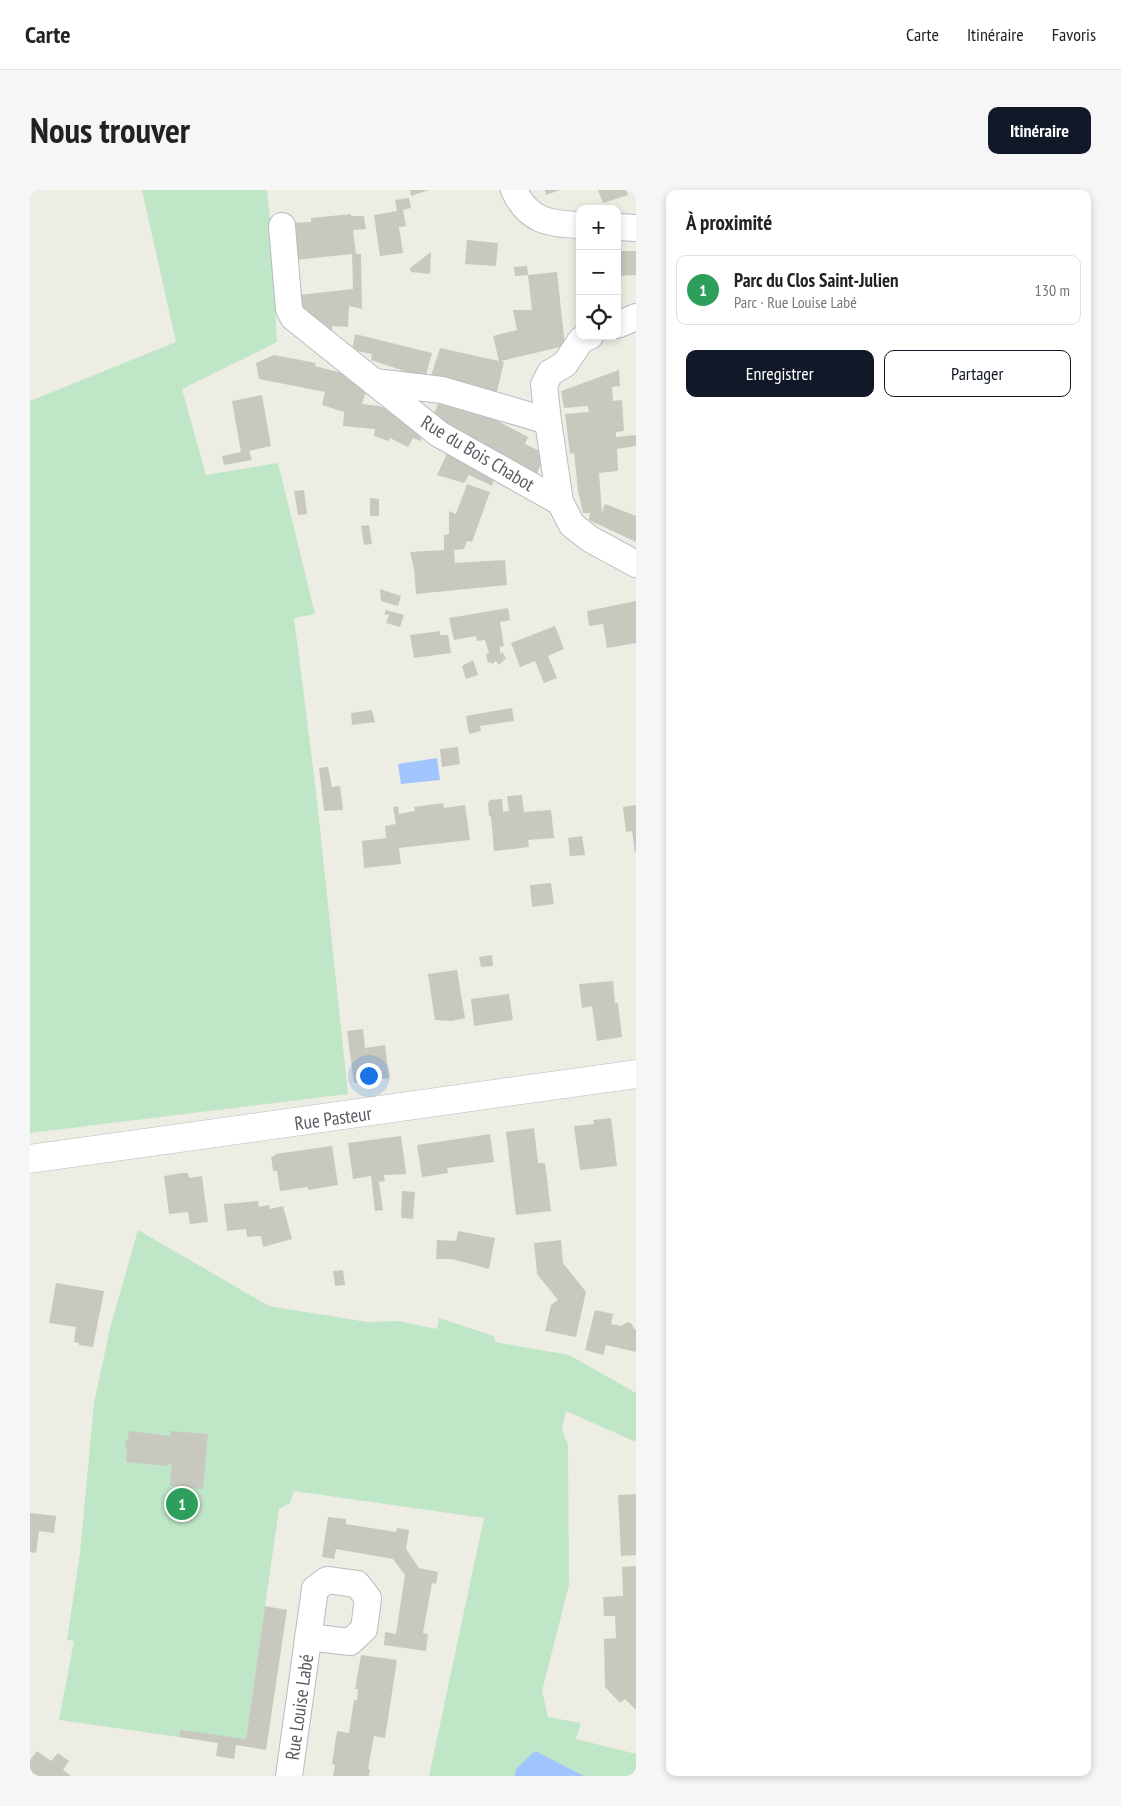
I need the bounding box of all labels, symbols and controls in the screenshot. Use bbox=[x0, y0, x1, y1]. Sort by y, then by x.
text: Carte bbox=[25, 19, 71, 50]
text: Carte bbox=[906, 23, 939, 46]
text: Itinéraire bbox=[967, 23, 1024, 46]
text: Favoris bbox=[1052, 23, 1096, 46]
text: Nous trouver bbox=[30, 107, 190, 153]
button: Itinéraire bbox=[988, 107, 1091, 154]
map controls bbox=[576, 205, 621, 340]
button: + bbox=[576, 205, 621, 250]
text: À proximité bbox=[686, 209, 772, 236]
button: − bbox=[576, 250, 621, 295]
text: Parc du Clos Saint-Julien bbox=[734, 268, 899, 292]
text: 1 bbox=[699, 280, 707, 300]
text: 130 m bbox=[1035, 280, 1070, 300]
text: Parc · Rue Louise Labé bbox=[734, 292, 857, 312]
button: locate bbox=[576, 295, 621, 340]
button: Enregistrer bbox=[686, 350, 874, 397]
button: Partager bbox=[884, 350, 1071, 397]
street label: Rue du Bois Chabot bbox=[417, 410, 540, 497]
your location bbox=[356, 1063, 382, 1089]
street label: Rue Pasteur bbox=[293, 1101, 374, 1135]
pin: 1 bbox=[166, 1485, 198, 1523]
street label: Rue Louise Labé bbox=[280, 1652, 318, 1761]

